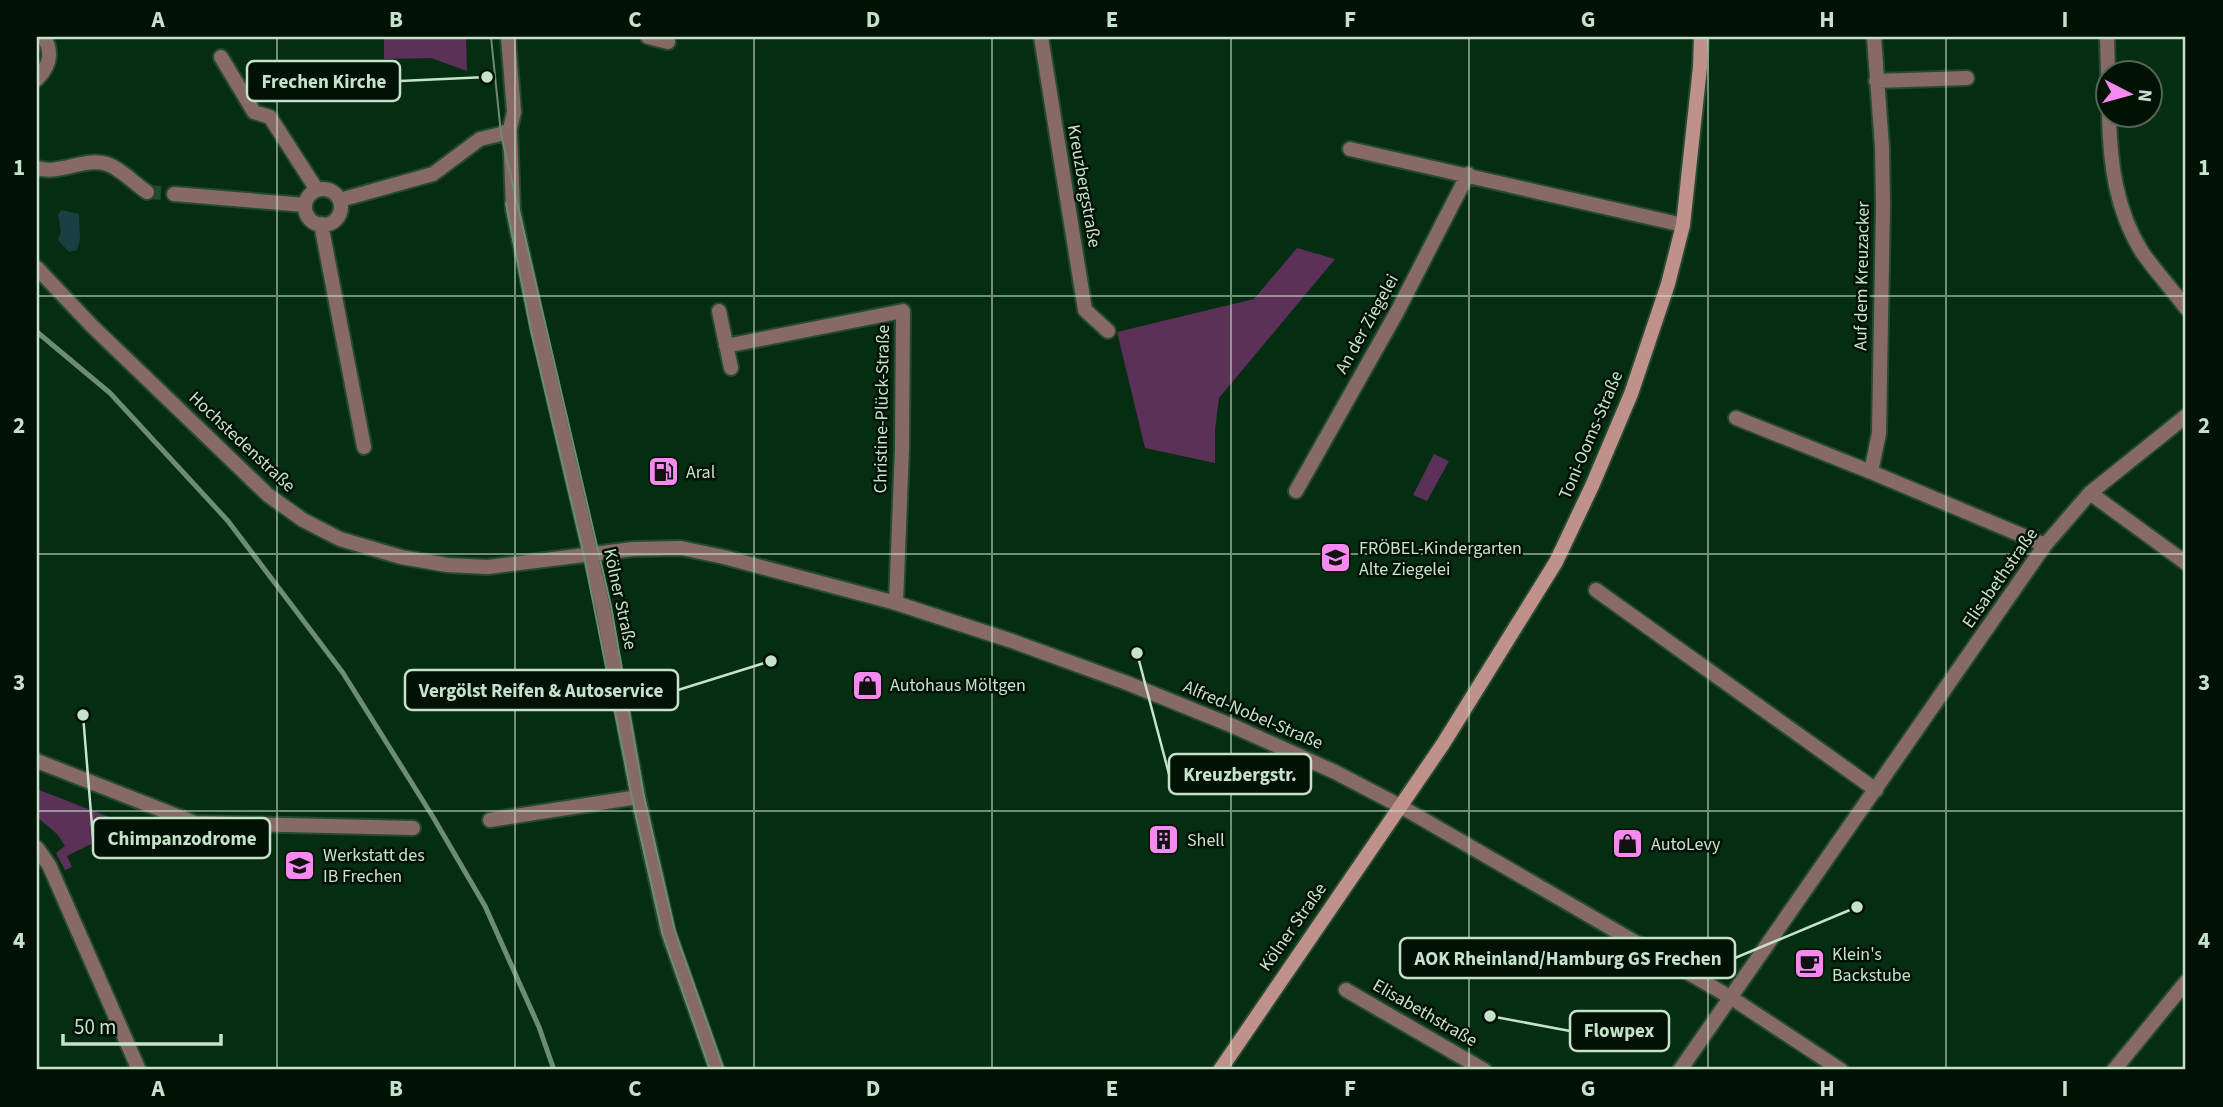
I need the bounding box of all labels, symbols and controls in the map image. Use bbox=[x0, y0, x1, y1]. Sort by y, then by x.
text: A bbox=[150, 3, 165, 36]
text: B bbox=[389, 3, 403, 36]
text: C bbox=[628, 3, 642, 36]
text: D bbox=[866, 3, 880, 36]
text: E bbox=[1106, 3, 1118, 36]
text: F bbox=[1344, 3, 1356, 36]
text: G bbox=[1581, 3, 1595, 36]
text: H bbox=[1819, 3, 1835, 36]
text: I bbox=[2062, 3, 2068, 36]
north arrow bbox=[2094, 60, 2164, 130]
callout: Frechen Kirche bbox=[247, 61, 400, 101]
text: Frechen Kirche bbox=[262, 69, 387, 96]
text: N bbox=[2130, 88, 2159, 103]
street label: Kreuzbergstraße bbox=[1061, 123, 1107, 249]
text: 1 bbox=[13, 151, 25, 184]
text: 1 bbox=[2198, 151, 2210, 184]
street label: Auf dem Kreuzacker bbox=[1848, 200, 1876, 351]
street label: An der Ziegelei bbox=[1329, 270, 1405, 378]
street label: Christine-Plück-Straße bbox=[868, 324, 896, 494]
street label: Toni-Ooms-Straße bbox=[1553, 367, 1629, 503]
street label: Hochstedenstraße bbox=[183, 386, 301, 498]
text: 2 bbox=[13, 409, 25, 442]
text: 2 bbox=[2198, 409, 2210, 442]
fuel station icon: Aral bbox=[646, 455, 680, 489]
place label: Aral bbox=[686, 460, 715, 485]
street label: Elisabethstraße bbox=[1956, 523, 2044, 633]
place label: FRÖBEL-Kindergarten Alte Ziegelei bbox=[1359, 536, 1522, 582]
school or university icon: FRÖBEL-Kindergarten Alte Ziegelei bbox=[1319, 541, 1353, 575]
street label: Kölner Straße bbox=[597, 546, 643, 652]
text: 3 bbox=[13, 666, 25, 699]
text: 3 bbox=[2198, 666, 2210, 699]
shop icon: Autohaus Möltgen bbox=[850, 668, 884, 702]
callout: Vergölst Reifen & Autoservice bbox=[405, 670, 678, 710]
place label: Autohaus Möltgen bbox=[890, 673, 1026, 698]
street label: Alfred-Nobel-Straße bbox=[1179, 674, 1327, 756]
text: Vergölst Reifen & Autoservice bbox=[418, 678, 663, 705]
callout: Kreuzbergstr. bbox=[1169, 754, 1311, 794]
text: Kreuzbergstr. bbox=[1183, 762, 1297, 789]
callout: Chimpanzodrome bbox=[93, 818, 270, 858]
building icon: Shell bbox=[1147, 823, 1181, 857]
text: Chimpanzodrome bbox=[107, 826, 257, 853]
shop icon: AutoLevy bbox=[1611, 827, 1645, 861]
place label: Shell bbox=[1187, 828, 1225, 853]
place label: AutoLevy bbox=[1651, 832, 1721, 857]
place label: Werkstatt des IB Frechen bbox=[323, 843, 425, 889]
school or university icon: Werkstatt des IB Frechen bbox=[283, 848, 317, 882]
street label: Kölner Straße bbox=[1253, 878, 1333, 976]
text: 4 bbox=[13, 924, 25, 957]
text: 4 bbox=[2198, 924, 2210, 957]
callout: AOK Rheinland/Hamburg GS Frechen bbox=[1400, 938, 1735, 978]
place label: Klein's Backstube bbox=[1832, 942, 1911, 988]
text: AOK Rheinland/Hamburg GS Frechen bbox=[1413, 946, 1722, 973]
cafe icon: Klein's Backstube bbox=[1792, 947, 1826, 981]
street label: Elisabethstraße bbox=[1368, 973, 1482, 1053]
scale bar bbox=[63, 1002, 220, 1046]
callout: Flowpex bbox=[1570, 1011, 1669, 1051]
text: 50 m bbox=[74, 1012, 116, 1042]
text: Flowpex bbox=[1584, 1018, 1655, 1045]
text: A bbox=[150, 1072, 165, 1105]
text: B bbox=[389, 1072, 403, 1105]
text: C bbox=[628, 1072, 642, 1105]
text: D bbox=[866, 1072, 880, 1105]
text: E bbox=[1106, 1072, 1118, 1105]
text: F bbox=[1344, 1072, 1356, 1105]
text: G bbox=[1581, 1072, 1595, 1105]
text: H bbox=[1819, 1072, 1835, 1105]
text: I bbox=[2062, 1072, 2068, 1105]

